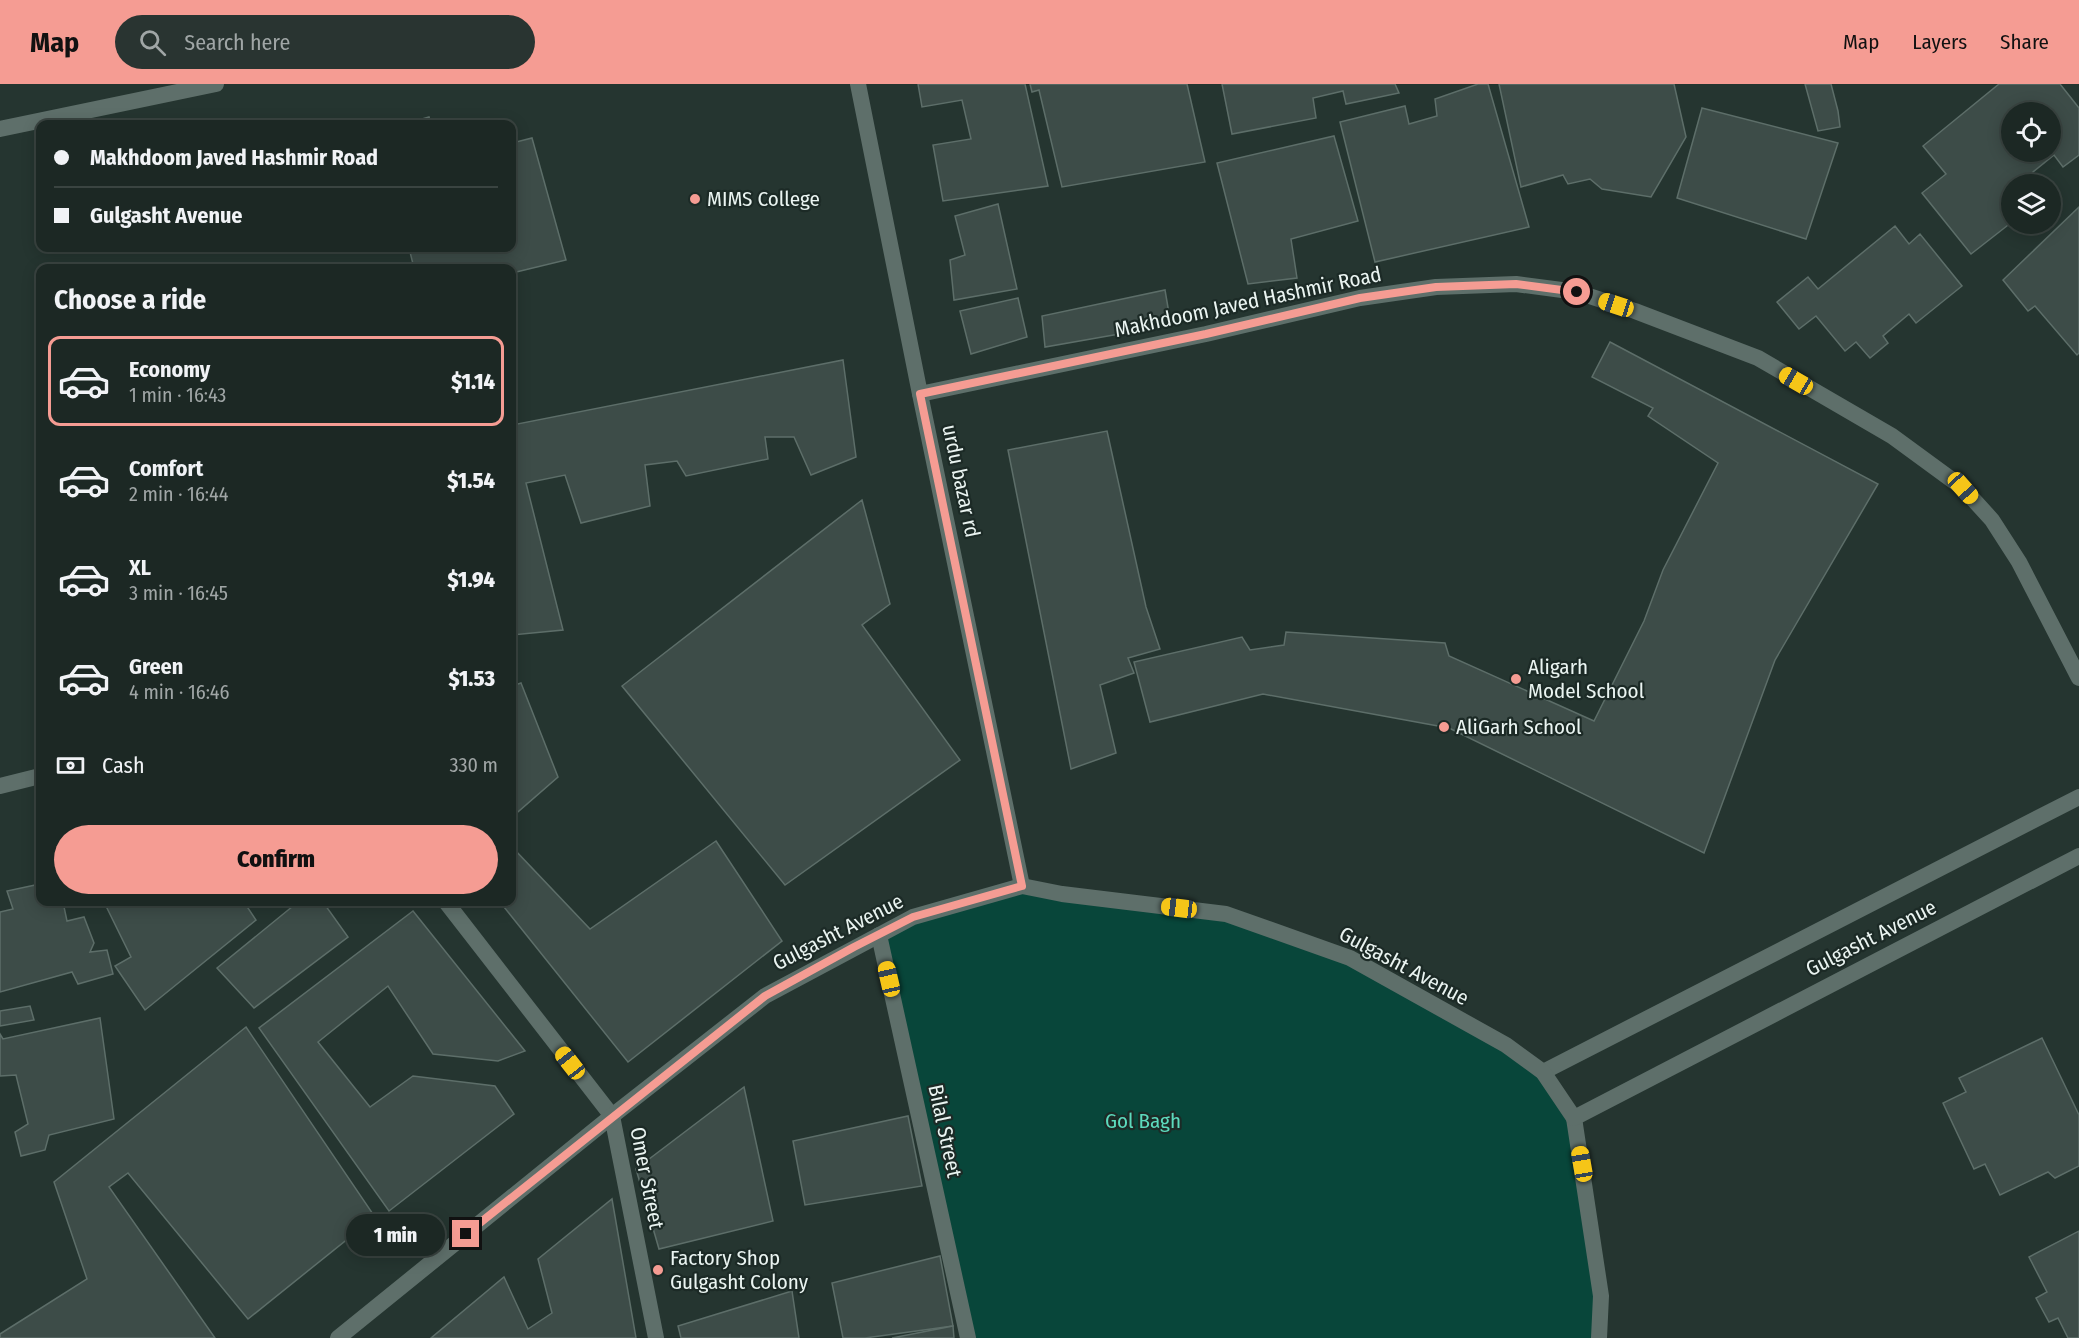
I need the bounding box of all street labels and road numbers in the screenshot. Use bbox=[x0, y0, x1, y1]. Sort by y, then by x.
street label: Makhdoom Javed Hashmir Road bbox=[1112, 261, 1384, 343]
street label: urdu bazar rd bbox=[936, 422, 986, 540]
street label: Gulgasht Avenue bbox=[768, 888, 908, 976]
street label: Gulgasht Avenue bbox=[1801, 894, 1941, 982]
street label: Gulgasht Avenue bbox=[1335, 921, 1473, 1011]
street label: Bilal Street bbox=[922, 1082, 968, 1180]
street label: Omer Street bbox=[624, 1125, 670, 1231]

